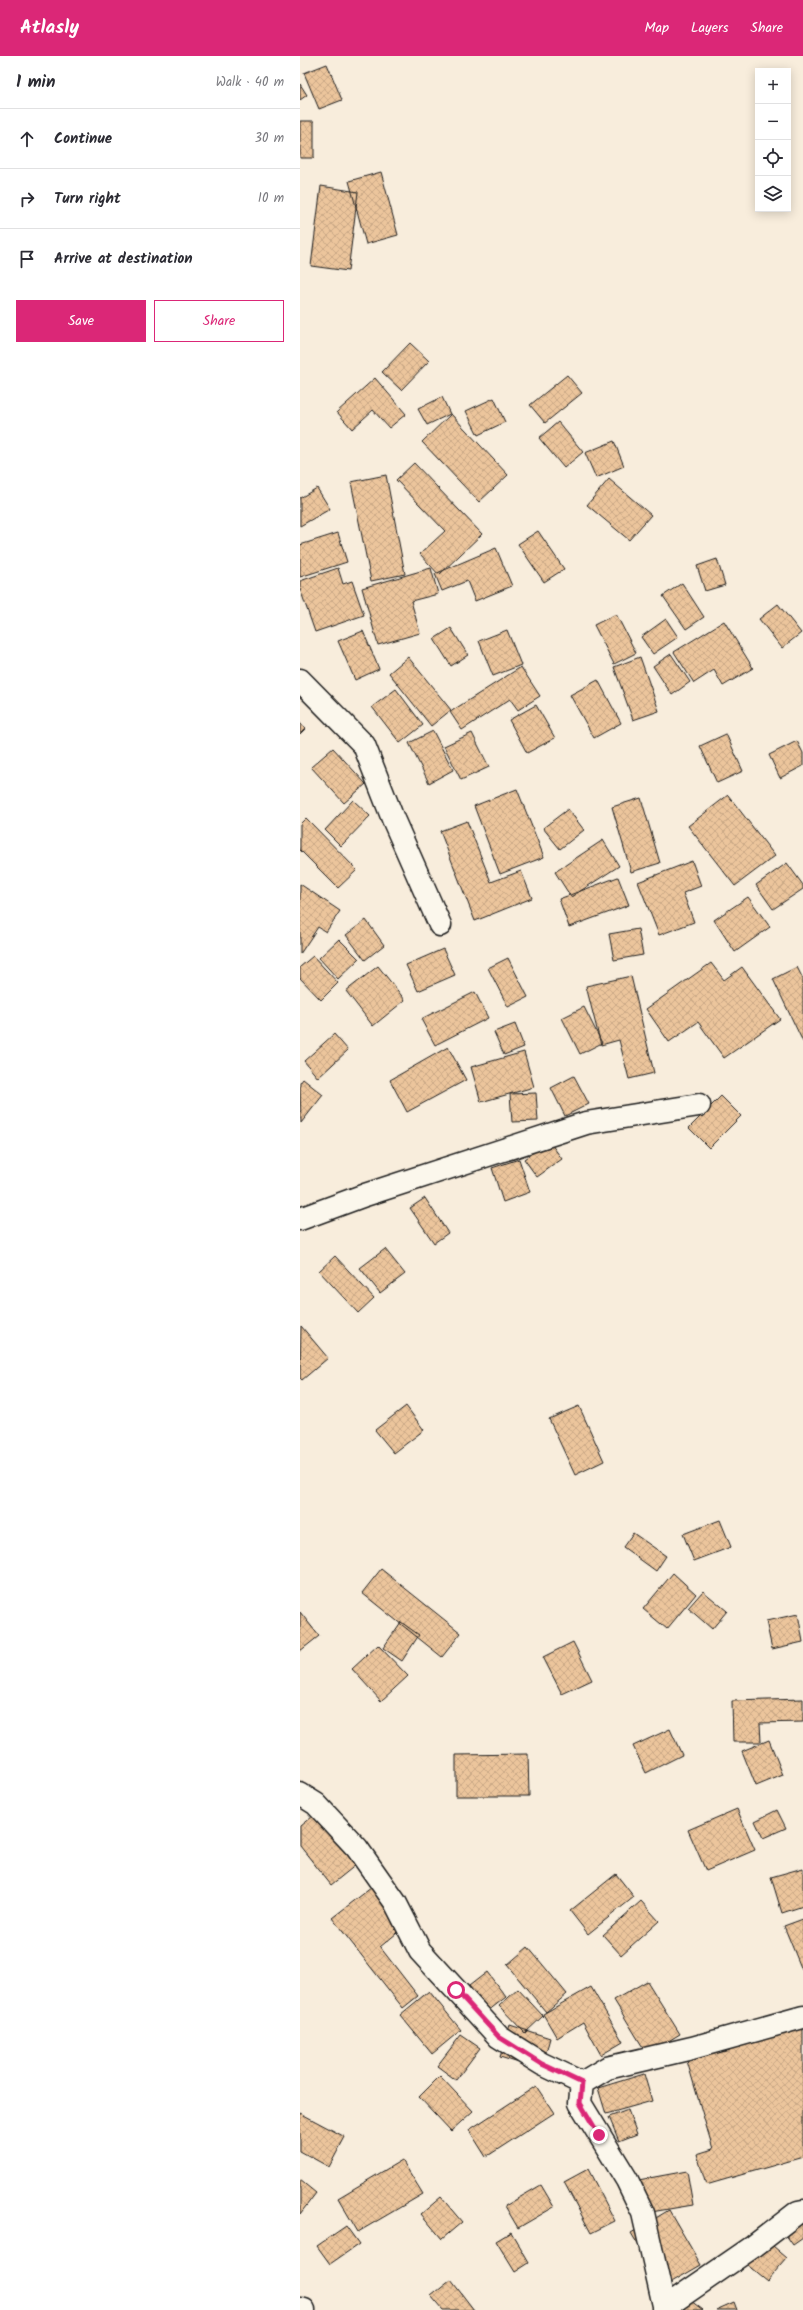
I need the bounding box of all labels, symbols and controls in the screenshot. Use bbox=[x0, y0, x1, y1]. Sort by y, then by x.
text: Atlasly bbox=[20, 13, 79, 43]
text: Map bbox=[645, 17, 669, 39]
text: Layers bbox=[691, 17, 729, 39]
text: Share bbox=[751, 17, 783, 39]
map controls bbox=[755, 68, 791, 212]
button: + bbox=[755, 68, 791, 104]
text: 1 min bbox=[16, 69, 55, 96]
text: Walk · 40 m bbox=[216, 72, 284, 93]
button: − bbox=[755, 104, 791, 140]
text: Continue bbox=[54, 127, 112, 151]
icon: ahead bbox=[16, 128, 38, 150]
text: 30 m bbox=[255, 128, 284, 149]
button: locate bbox=[755, 140, 791, 176]
button: layers bbox=[755, 176, 791, 212]
text: Turn right bbox=[54, 187, 121, 211]
icon: right bbox=[16, 188, 38, 210]
text: 10 m bbox=[258, 188, 284, 209]
text: Arrive at destination bbox=[54, 247, 193, 271]
icon: arrive bbox=[16, 248, 38, 270]
button: Save bbox=[16, 300, 146, 342]
button: Share bbox=[154, 300, 284, 342]
route start bbox=[447, 1981, 465, 1999]
route end bbox=[590, 2126, 608, 2144]

